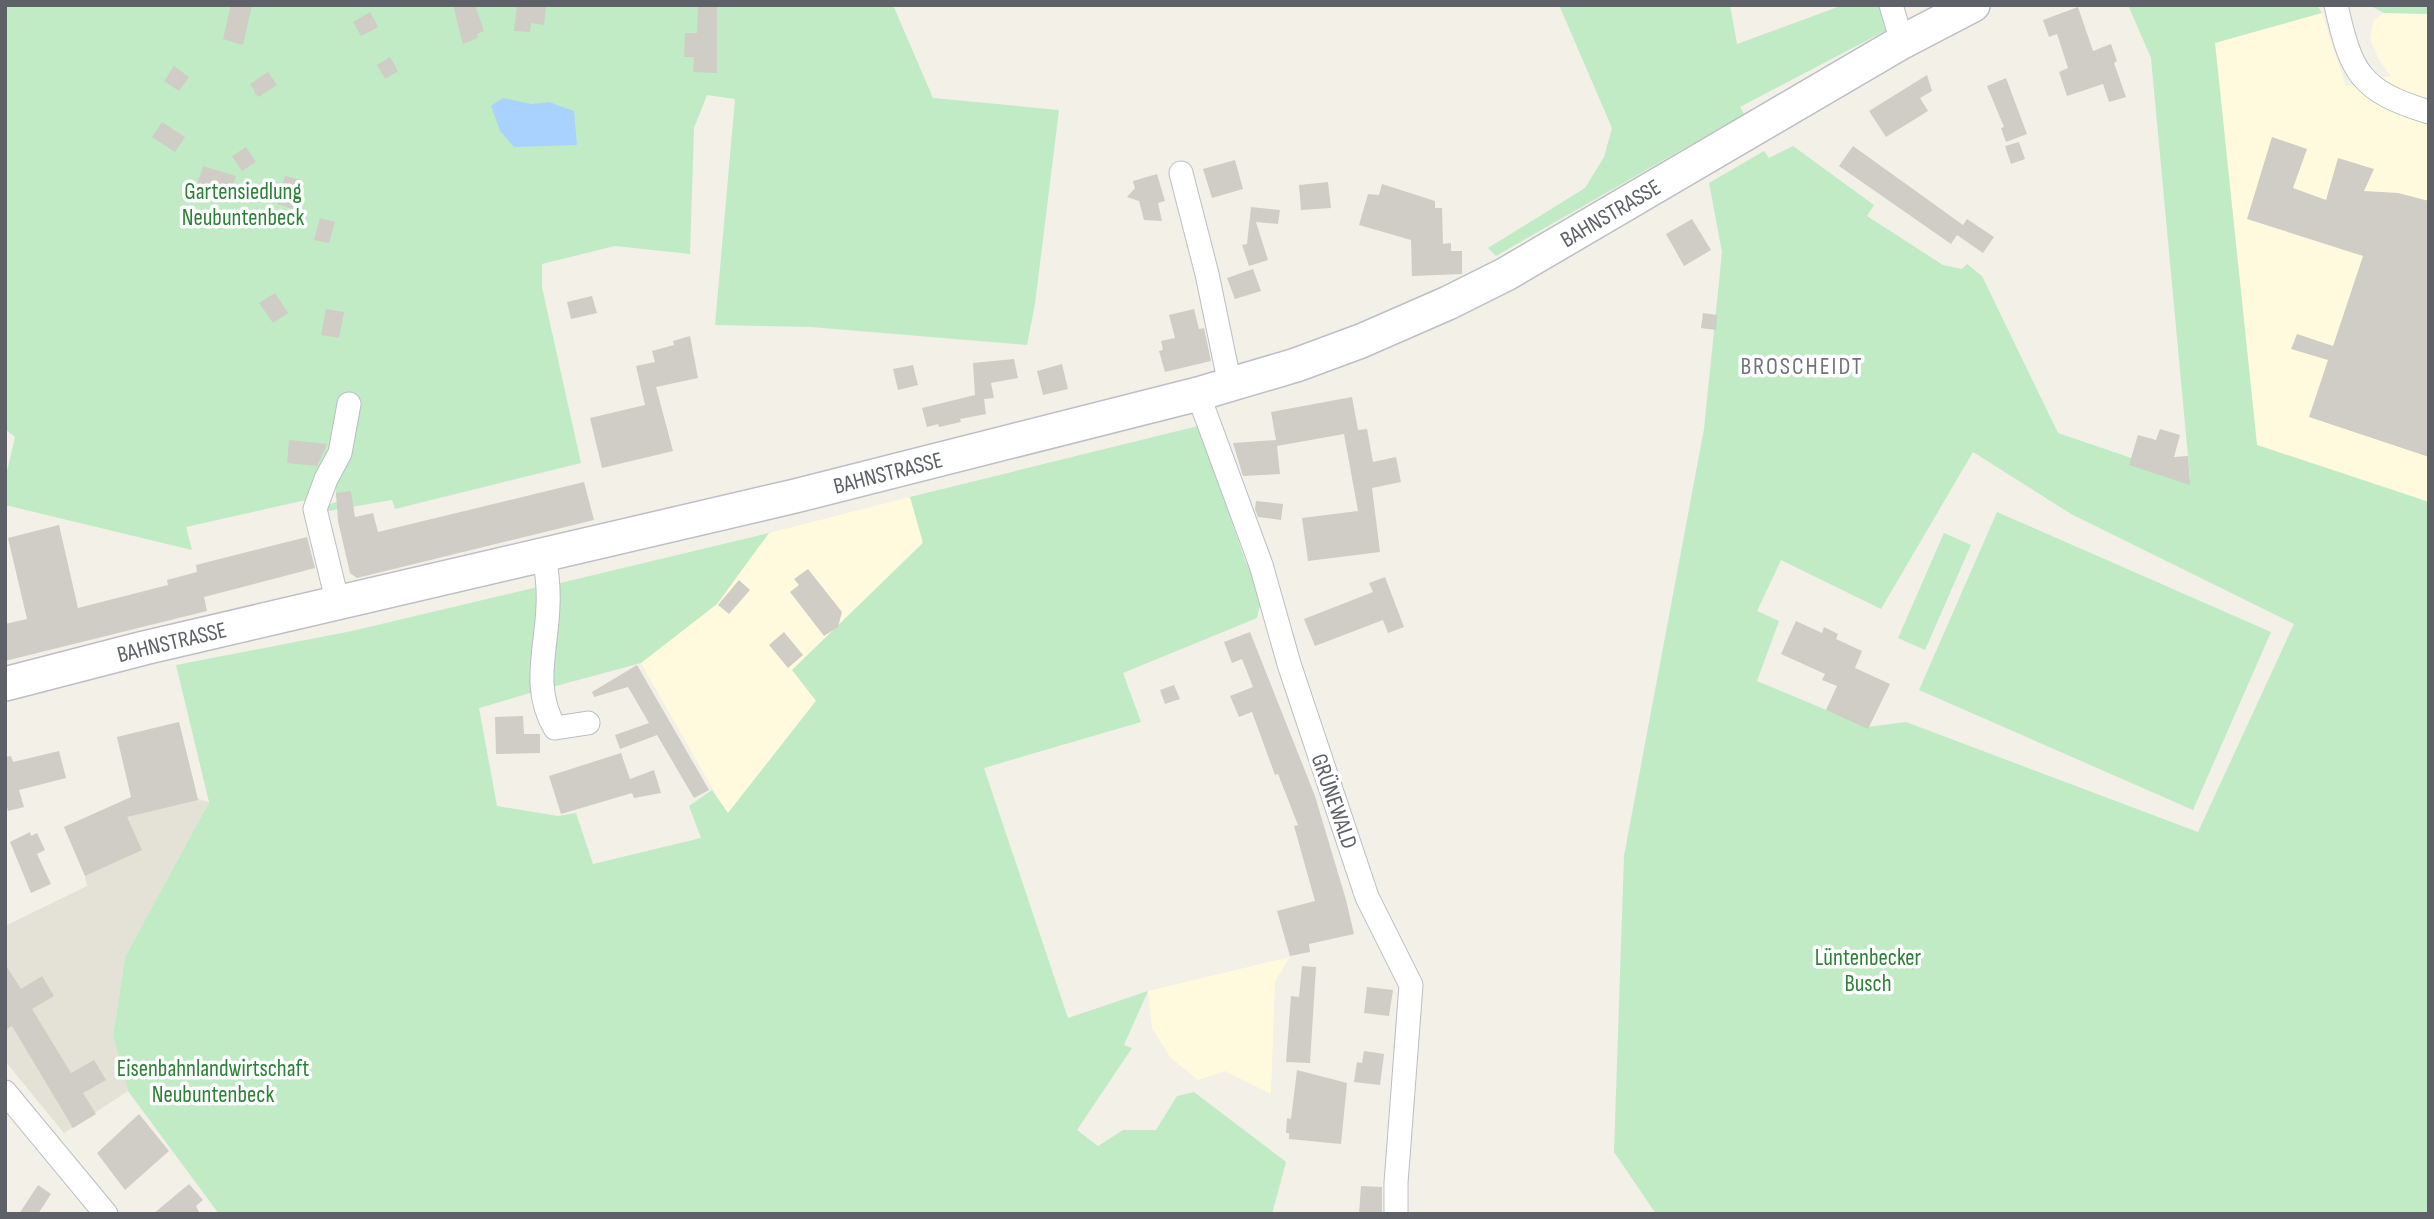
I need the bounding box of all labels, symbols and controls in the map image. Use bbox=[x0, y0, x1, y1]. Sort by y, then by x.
street label: BAHNSTRASSE bbox=[1556, 173, 1666, 254]
park label: Gartensiedlung Neubuntenbeck bbox=[182, 178, 304, 232]
district label: BROSCHEIDT bbox=[1740, 352, 1864, 381]
street label: BAHNSTRASSE bbox=[831, 446, 946, 501]
street label: BAHNSTRASSE bbox=[114, 616, 229, 669]
street label: GRÜNEWALD bbox=[1305, 750, 1363, 853]
park label: Lüntenbecker Busch bbox=[1815, 944, 1922, 998]
park label: Eisenbahnlandwirtschaft Neubuntenbeck bbox=[117, 1055, 309, 1109]

